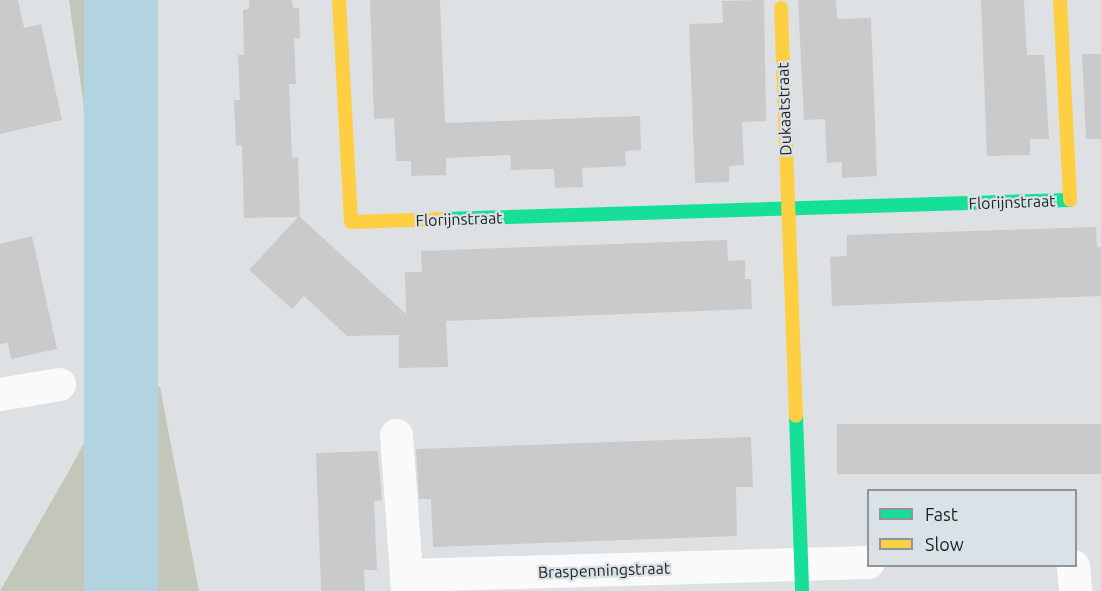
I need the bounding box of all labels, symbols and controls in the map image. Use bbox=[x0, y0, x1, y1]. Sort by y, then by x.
street label: Dukaatstraat bbox=[773, 62, 795, 156]
street label: Florijnstraat bbox=[968, 191, 1056, 213]
street label: Florijnstraat bbox=[415, 208, 503, 230]
legend bbox=[867, 489, 1077, 567]
text: Fast bbox=[925, 504, 958, 524]
text: Slow bbox=[925, 534, 964, 554]
street label: Braspenningstraat bbox=[538, 558, 670, 582]

